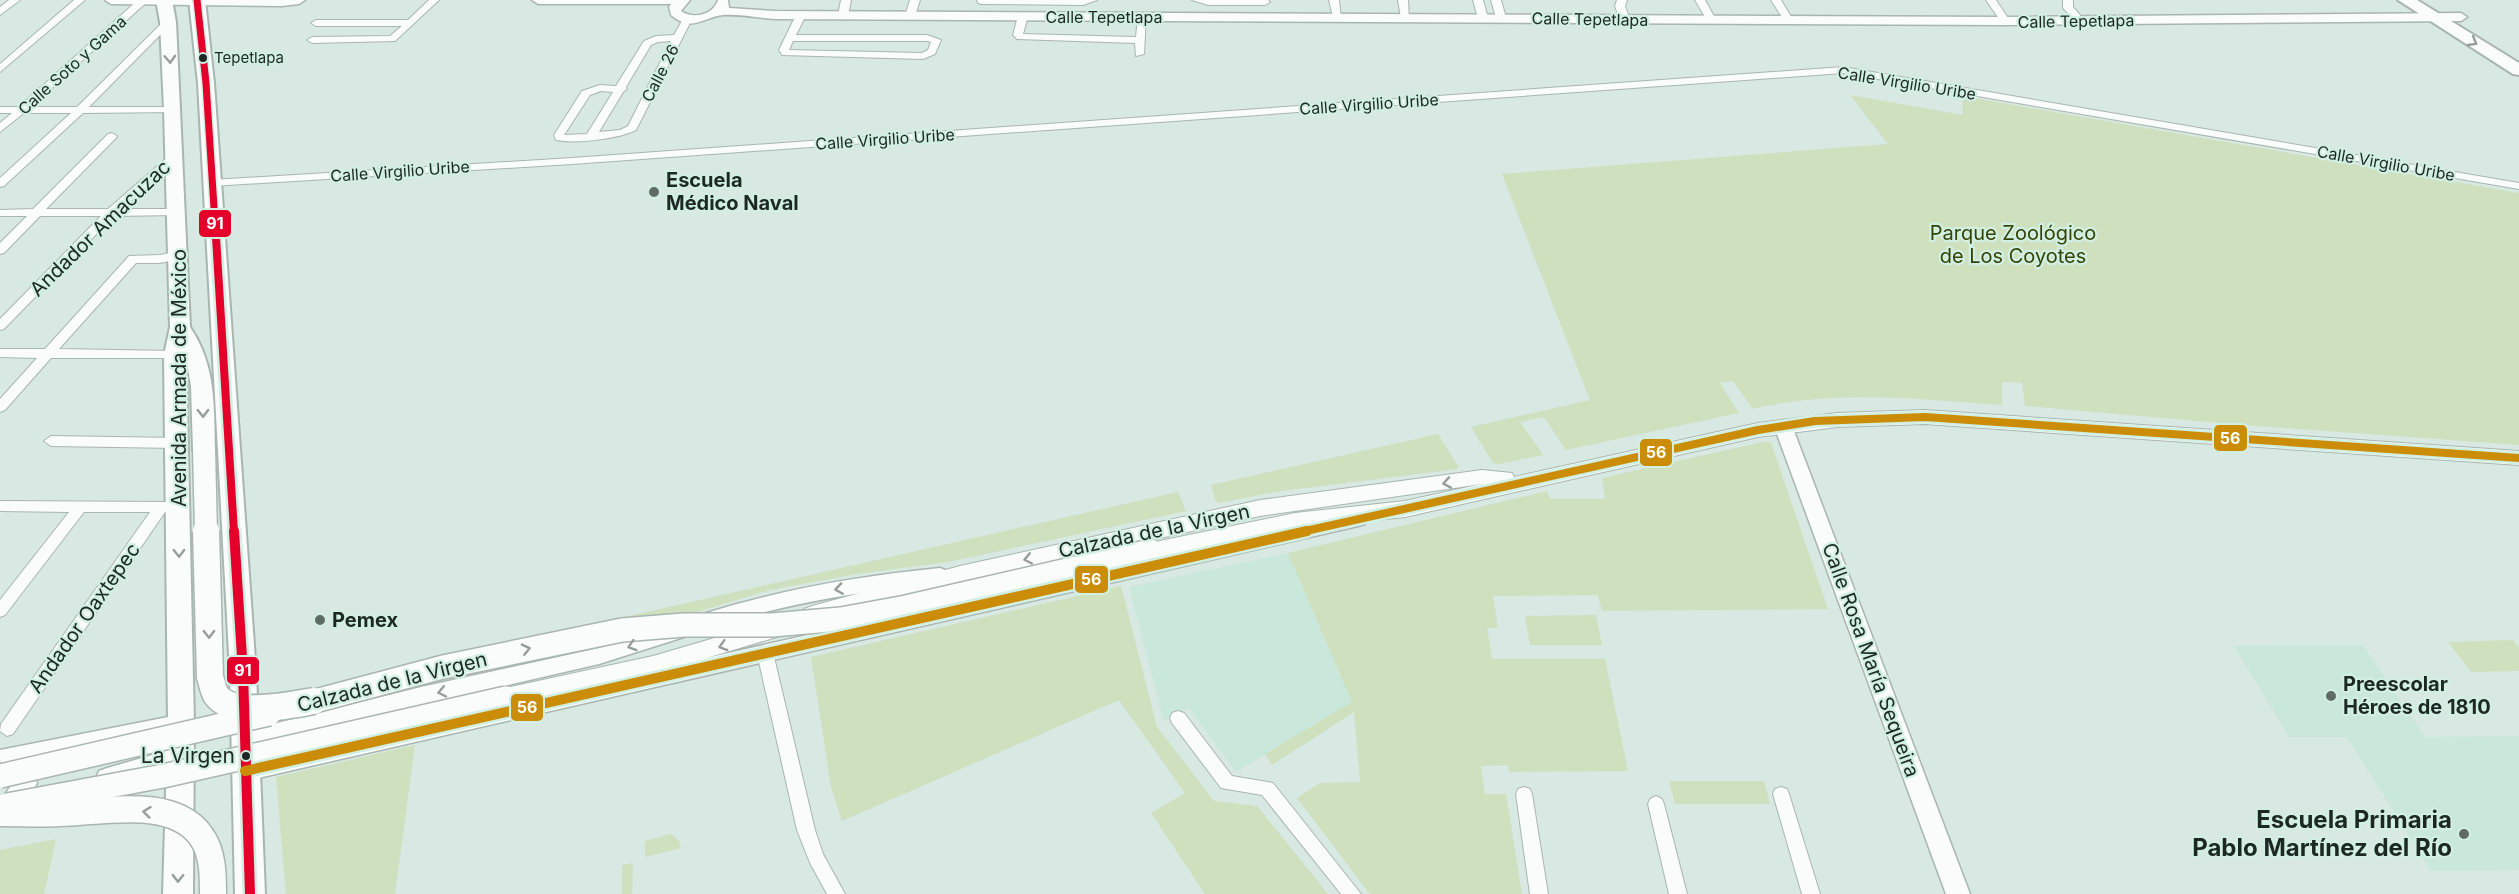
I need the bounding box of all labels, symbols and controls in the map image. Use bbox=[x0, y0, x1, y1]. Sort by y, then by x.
street label: Calle Tepetlapa bbox=[1046, 7, 1162, 27]
street label: Calle Tepetlapa bbox=[1531, 8, 1649, 30]
street label: Calle Tepetlapa bbox=[2017, 10, 2135, 32]
street label: Calle Soto y Gama bbox=[14, 11, 130, 119]
one-way arrow bbox=[2467, 34, 2477, 46]
street label: Calle 26 bbox=[637, 41, 683, 105]
place label: Tepetlapa bbox=[214, 48, 284, 67]
marker: Tepetlapa bbox=[197, 52, 209, 64]
one-way arrow bbox=[164, 54, 177, 63]
street label: Calle Virgilio Uribe bbox=[1836, 62, 1978, 104]
street label: Calle Virgilio Uribe bbox=[1299, 89, 1439, 119]
street label: Calle Virgilio Uribe bbox=[815, 124, 955, 154]
street label: Calle Virgilio Uribe bbox=[2316, 141, 2456, 185]
street label: Andador Amacuzac bbox=[25, 155, 175, 301]
street label: Calle Virgilio Uribe bbox=[330, 156, 470, 186]
place label: Escuela Médico Naval bbox=[666, 168, 799, 215]
marker: Escuela Médico Naval bbox=[647, 185, 661, 199]
line badge: 91 bbox=[198, 209, 232, 238]
text: 91 bbox=[206, 213, 224, 233]
park label: Parque Zoológico de Los Coyotes bbox=[1930, 221, 2096, 268]
street label: Avenida Armada de México bbox=[167, 249, 191, 507]
one-way arrow bbox=[197, 409, 210, 418]
line badge: 56 bbox=[2213, 424, 2248, 452]
text: 56 bbox=[2220, 428, 2240, 448]
line badge: 56 bbox=[1639, 438, 1673, 467]
text: 56 bbox=[1646, 442, 1666, 462]
one-way arrow bbox=[1443, 476, 1453, 489]
street label: Calzada de la Virgen bbox=[1056, 499, 1252, 563]
street label: Andador Oaxtepec bbox=[23, 538, 145, 698]
street label: Calle Rosa María Sequeira bbox=[1817, 540, 1925, 780]
one-way arrow bbox=[173, 548, 185, 557]
one-way arrow bbox=[1024, 552, 1034, 565]
line badge: 56 bbox=[1074, 565, 1109, 594]
text: 56 bbox=[1081, 569, 1101, 589]
one-way arrow bbox=[835, 582, 844, 594]
place label: Pemex bbox=[332, 608, 398, 632]
marker: Pemex bbox=[313, 613, 327, 627]
one-way arrow bbox=[202, 629, 215, 638]
one-way arrow bbox=[718, 638, 728, 651]
one-way arrow bbox=[627, 639, 638, 651]
one-way arrow bbox=[521, 643, 531, 656]
street label: Calzada de la Virgen bbox=[295, 647, 489, 717]
line badge: 91 bbox=[226, 656, 260, 685]
text: 91 bbox=[234, 660, 252, 680]
place label: Preescolar Héroes de 1810 bbox=[2343, 672, 2491, 719]
one-way arrow bbox=[438, 684, 448, 697]
marker: Preescolar Héroes de 1810 bbox=[2324, 689, 2338, 703]
line badge: 56 bbox=[510, 693, 544, 722]
text: 56 bbox=[517, 697, 537, 717]
place label: La Virgen bbox=[141, 743, 235, 768]
marker: La Virgen bbox=[240, 750, 252, 762]
place label: Escuela Primaria Pablo Martínez del Río bbox=[2192, 805, 2452, 862]
one-way arrow bbox=[142, 806, 152, 819]
marker: Escuela Primaria Pablo Martínez del Río bbox=[2457, 827, 2471, 841]
one-way arrow bbox=[172, 874, 184, 883]

